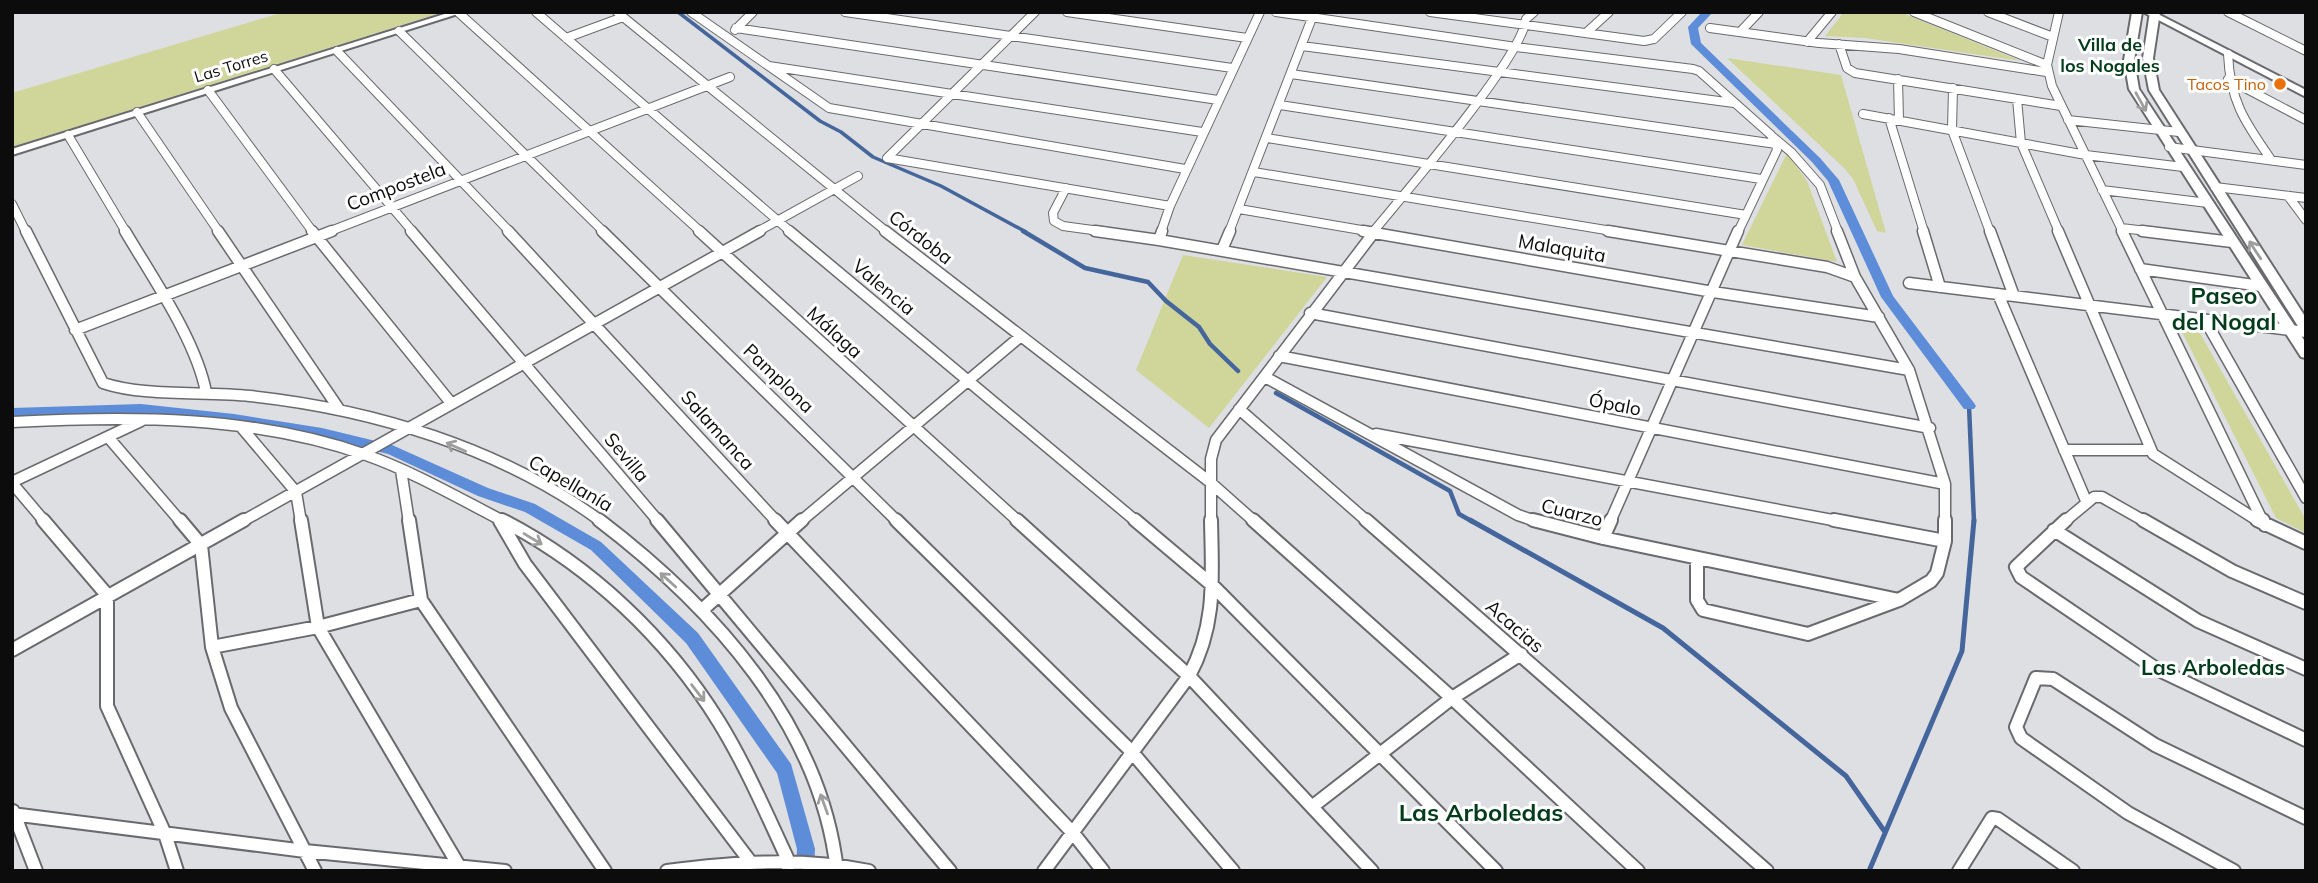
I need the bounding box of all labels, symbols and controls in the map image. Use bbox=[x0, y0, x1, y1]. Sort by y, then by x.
district label: Villa de los Nogales bbox=[2060, 33, 2160, 77]
street label: Las Torres bbox=[192, 45, 270, 87]
place label: Tacos Tino bbox=[2187, 74, 2266, 94]
marker: Tacos Tino bbox=[2272, 76, 2288, 92]
one-way arrow bbox=[2134, 91, 2148, 111]
street label: Compostela bbox=[343, 156, 449, 216]
street label: Córdoba bbox=[884, 204, 958, 270]
street label: Malaquita bbox=[1516, 228, 1608, 268]
one-way arrow bbox=[2248, 240, 2262, 260]
street label: Valencia bbox=[848, 254, 920, 320]
district label: Paseo del Nogal bbox=[2172, 281, 2276, 336]
street label: Málaga bbox=[802, 301, 868, 363]
street label: Pamplona bbox=[739, 338, 819, 418]
street label: Salamanca bbox=[676, 385, 760, 475]
street label: Ópalo bbox=[1587, 387, 1643, 421]
street label: Sevilla bbox=[599, 427, 655, 487]
one-way arrow bbox=[446, 440, 467, 453]
street label: Capellanía bbox=[525, 449, 617, 517]
street label: Cuarzo bbox=[1539, 493, 1605, 531]
one-way arrow bbox=[523, 532, 543, 546]
one-way arrow bbox=[660, 571, 677, 588]
street label: Acacias bbox=[1481, 594, 1549, 658]
district label: Las Arboledas bbox=[2141, 654, 2285, 680]
one-way arrow bbox=[691, 683, 706, 702]
one-way arrow bbox=[817, 794, 829, 816]
district label: Las Arboledas bbox=[1399, 797, 1563, 827]

